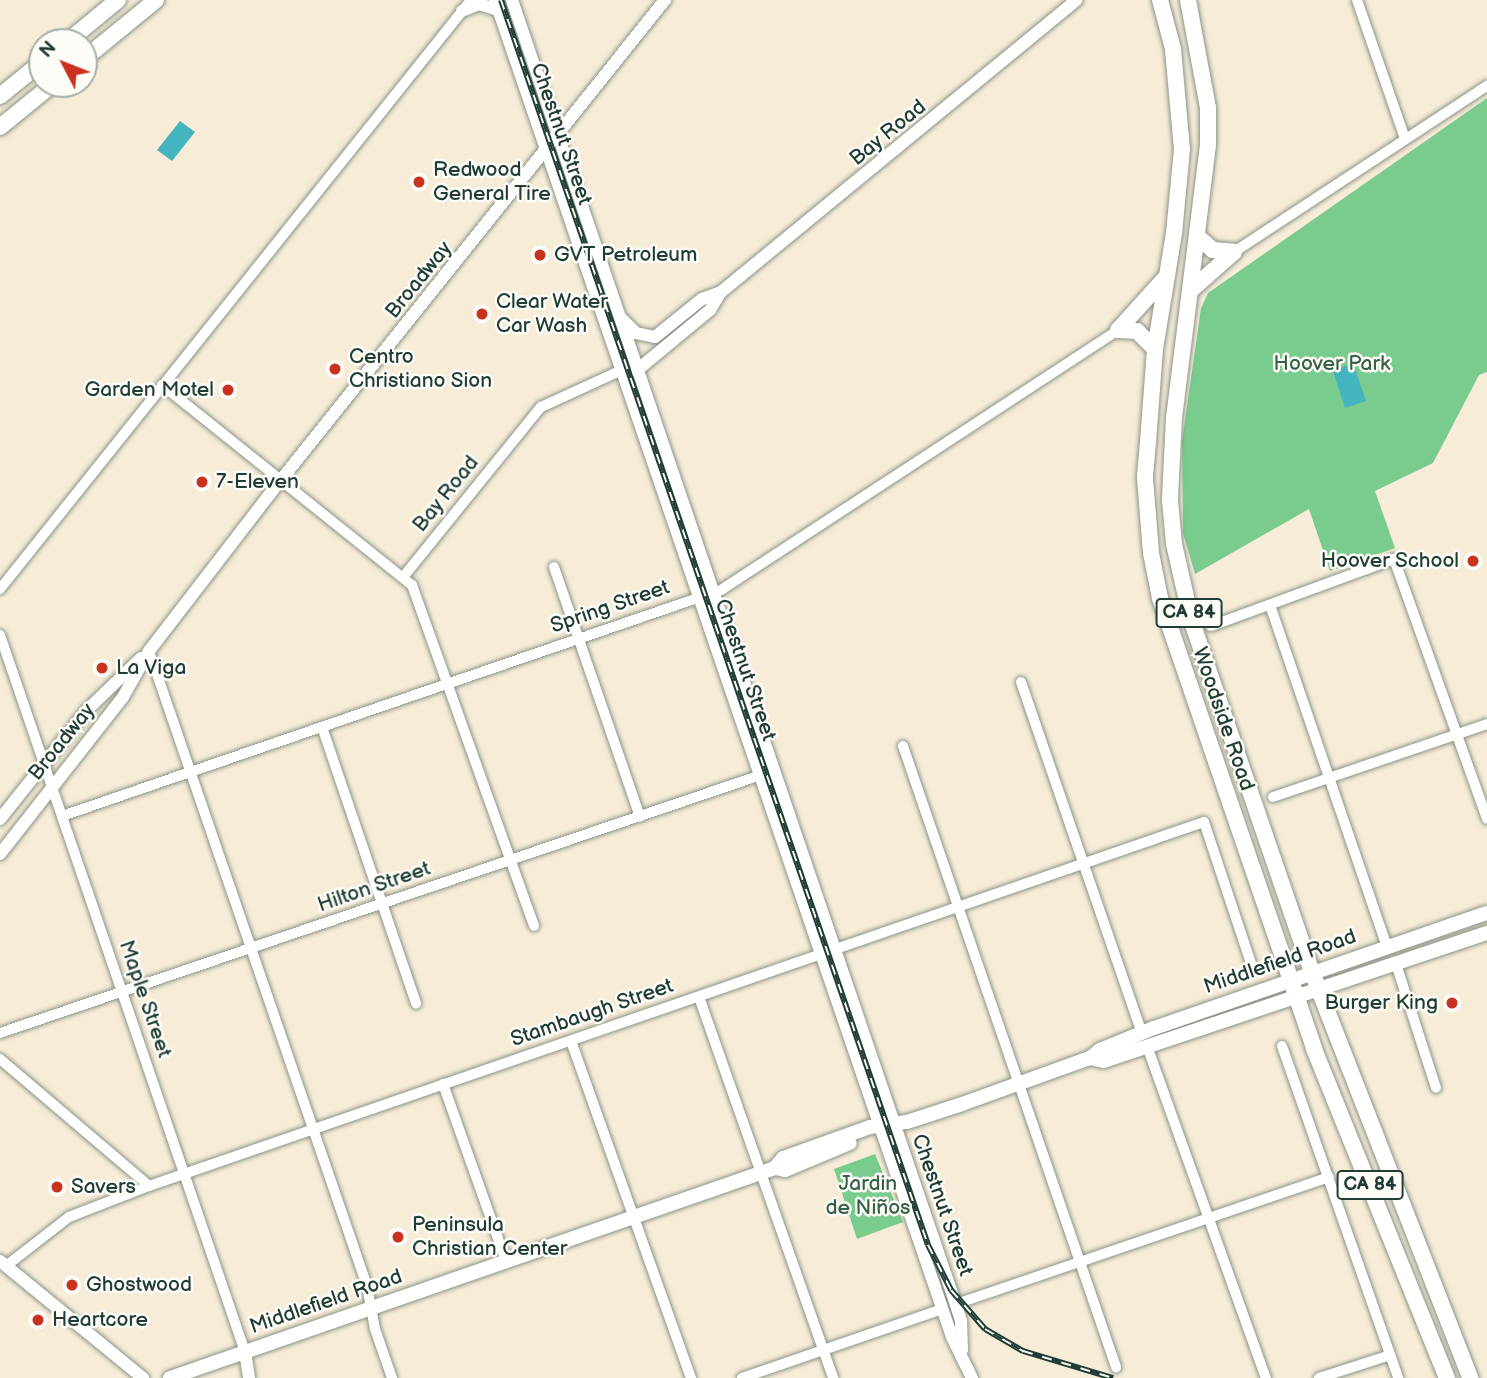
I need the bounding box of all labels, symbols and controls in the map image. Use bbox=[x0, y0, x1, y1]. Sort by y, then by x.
north arrow bbox=[28, 28, 98, 98]
text: N bbox=[35, 37, 62, 63]
street label: Chestnut Street bbox=[525, 59, 597, 209]
street label: Bay Road bbox=[844, 94, 932, 172]
place label: Redwood General Tire bbox=[433, 157, 551, 207]
marker: Redwood General Tire bbox=[411, 174, 427, 190]
street label: Broadway bbox=[380, 236, 458, 324]
place label: GVT Petroleum bbox=[554, 242, 697, 268]
marker: GVT Petroleum bbox=[532, 247, 548, 263]
place label: Clear Water Car Wash bbox=[496, 289, 609, 339]
marker: Clear Water Car Wash bbox=[474, 306, 490, 322]
place label: Centro Christiano Sion bbox=[349, 344, 493, 394]
park label: Hoover Park bbox=[1274, 351, 1390, 377]
marker: Centro Christiano Sion bbox=[327, 361, 343, 377]
place label: Garden Motel bbox=[84, 377, 214, 403]
marker: Garden Motel bbox=[220, 382, 236, 398]
street label: Bay Road bbox=[407, 450, 485, 538]
place label: 7-Eleven bbox=[216, 469, 299, 495]
marker: 7-Eleven bbox=[194, 474, 210, 490]
place label: Hoover School bbox=[1320, 548, 1459, 574]
marker: Hoover School bbox=[1465, 553, 1481, 569]
street label: Spring Street bbox=[547, 575, 673, 639]
street label: Chestnut Street bbox=[709, 595, 781, 745]
road number: CA 84 bbox=[1154, 598, 1224, 628]
street label: Woodside Road bbox=[1187, 644, 1259, 794]
place label: La Viga bbox=[116, 655, 187, 681]
marker: La Viga bbox=[94, 660, 110, 676]
street label: Broadway bbox=[23, 698, 101, 786]
street label: Hilton Street bbox=[314, 856, 434, 918]
street label: Middlefield Road bbox=[1200, 924, 1360, 1000]
street label: Maple Street bbox=[113, 937, 177, 1061]
street label: Stambaugh Street bbox=[507, 973, 677, 1053]
place label: Burger King bbox=[1324, 990, 1438, 1016]
marker: Burger King bbox=[1444, 995, 1460, 1011]
street label: Chestnut Street bbox=[906, 1130, 978, 1280]
road number: CA 84 bbox=[1335, 1170, 1405, 1200]
park label: Jardin de Niños bbox=[825, 1171, 911, 1221]
place label: Savers bbox=[71, 1174, 136, 1200]
marker: Savers bbox=[49, 1179, 65, 1195]
place label: Peninsula Christian Center bbox=[412, 1212, 567, 1262]
marker: Peninsula Christian Center bbox=[390, 1229, 406, 1245]
street label: Middlefield Road bbox=[246, 1264, 406, 1340]
place label: Ghostwood bbox=[86, 1272, 192, 1298]
marker: Ghostwood bbox=[64, 1277, 80, 1293]
place label: Heartcore bbox=[52, 1307, 148, 1333]
marker: Heartcore bbox=[30, 1312, 46, 1328]

